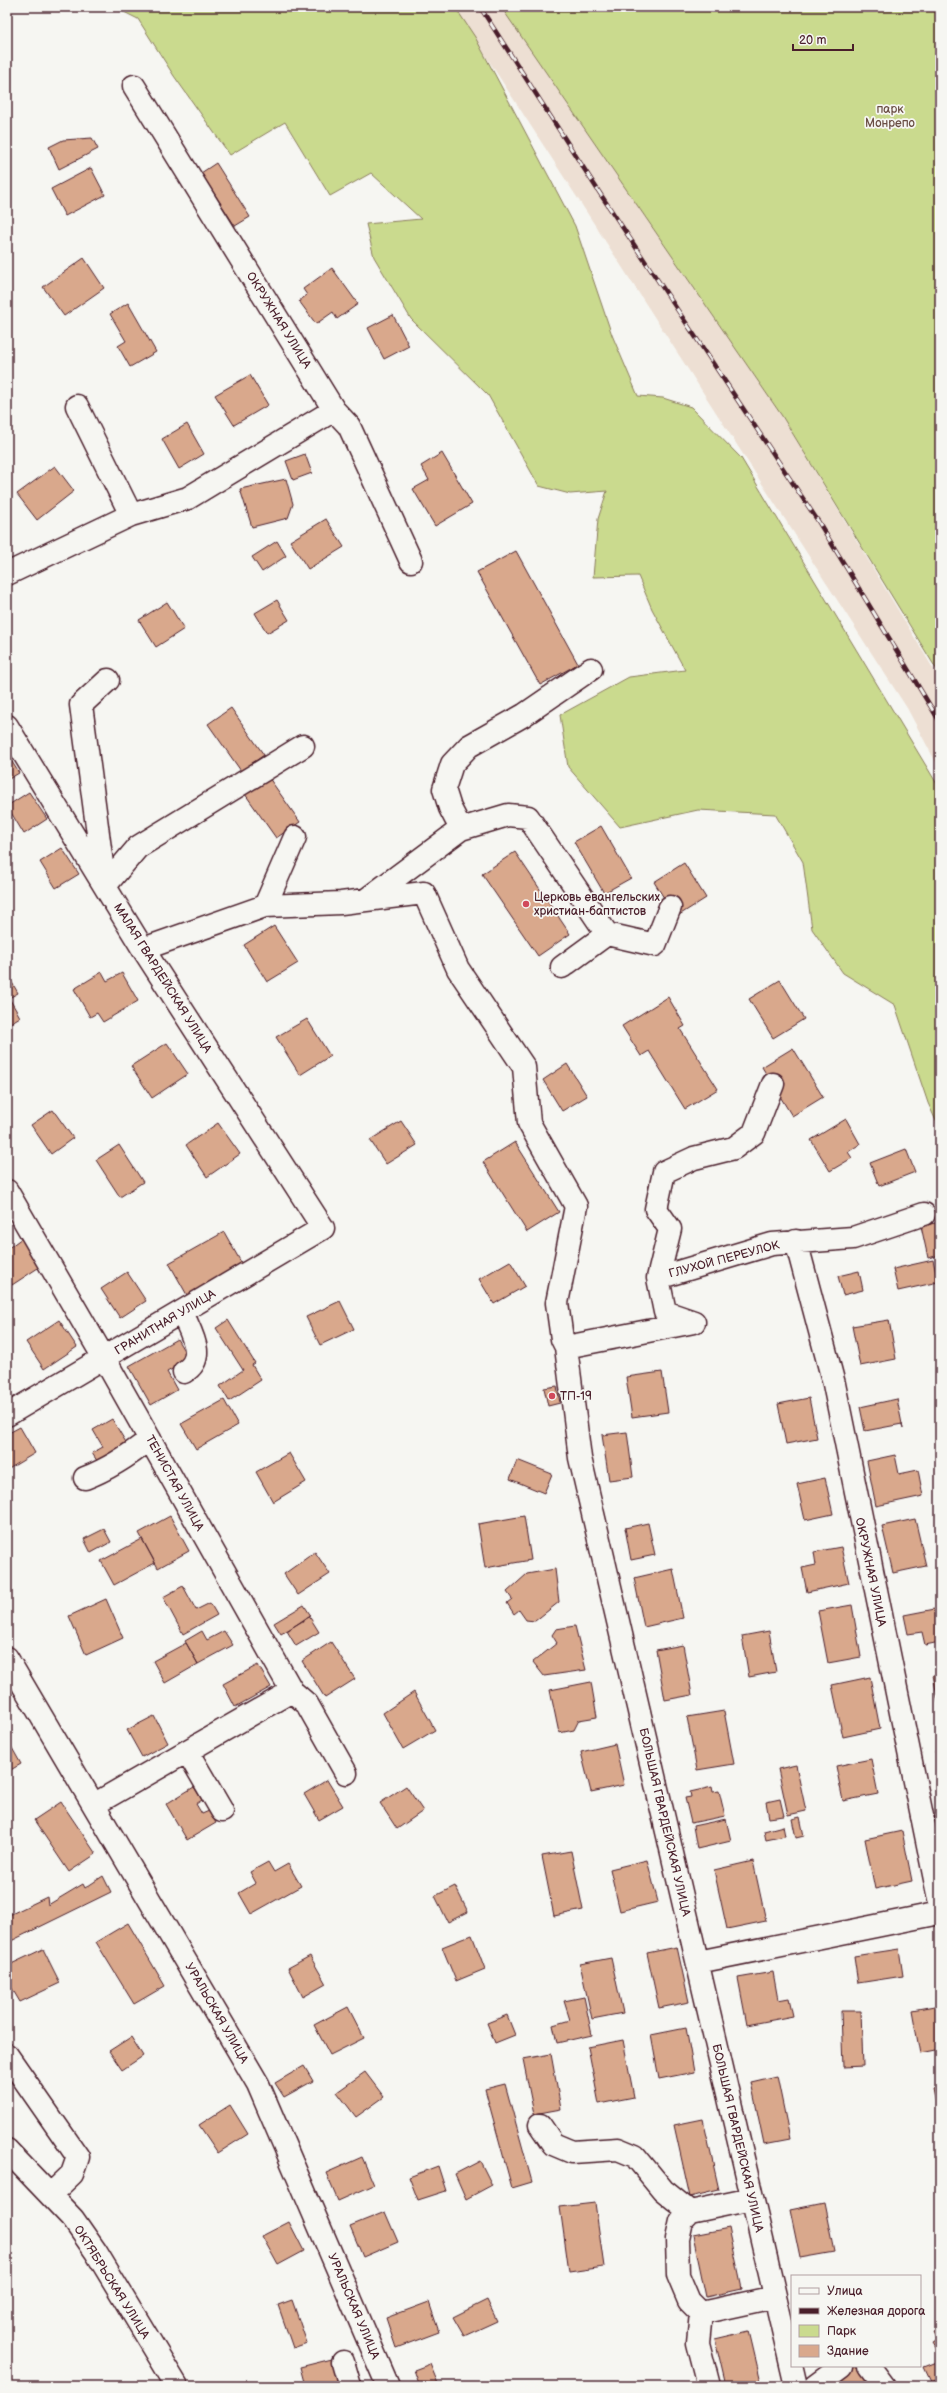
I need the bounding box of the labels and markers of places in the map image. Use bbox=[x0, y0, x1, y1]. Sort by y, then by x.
place label: Церковь евангельских христиан-баптистов bbox=[534, 890, 660, 919]
marker: Церковь евангельских христиан-баптистов bbox=[521, 899, 531, 909]
place label: ТП-19 bbox=[560, 1389, 592, 1404]
marker: ТП-19 bbox=[547, 1391, 557, 1401]

